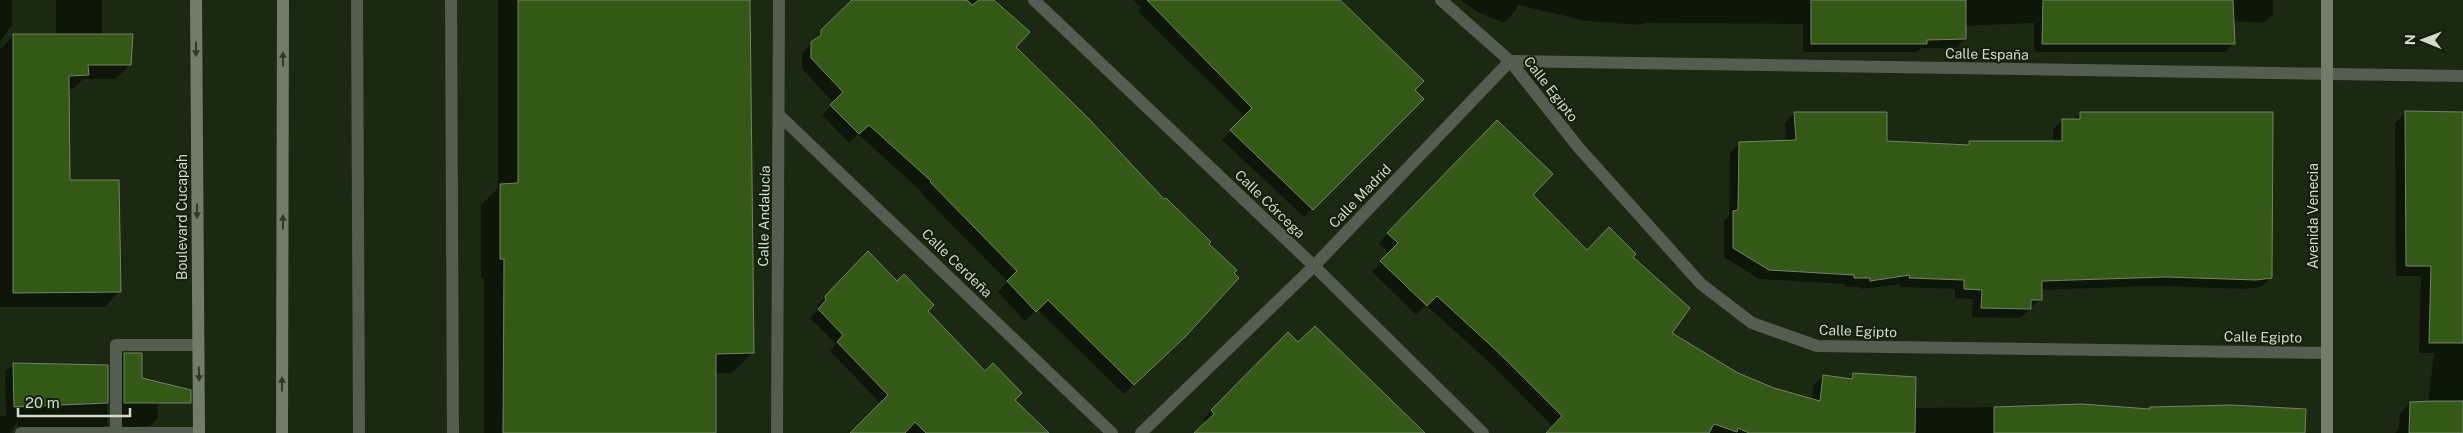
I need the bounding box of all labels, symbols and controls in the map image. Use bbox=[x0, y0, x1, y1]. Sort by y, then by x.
north arrow bbox=[2398, 15, 2448, 65]
text: N bbox=[2402, 34, 2418, 45]
one-way arrow bbox=[192, 41, 200, 57]
street label: Calle España bbox=[1945, 45, 2029, 63]
one-way arrow bbox=[279, 51, 287, 67]
street label: Calle Egipto bbox=[1521, 53, 1581, 125]
street label: Boulevard Cucapah bbox=[174, 154, 190, 280]
street label: Calle Madrid bbox=[1326, 161, 1394, 231]
street label: Avenida Venecia bbox=[2305, 163, 2321, 269]
street label: Calle Andalucía bbox=[755, 165, 773, 267]
street label: Calle Córcega bbox=[1232, 167, 1308, 241]
one-way arrow bbox=[193, 203, 201, 219]
one-way arrow bbox=[279, 214, 287, 230]
street label: Calle Cerdeña bbox=[919, 225, 995, 301]
street label: Calle Egipto bbox=[1819, 322, 1898, 340]
street label: Calle Egipto bbox=[2224, 328, 2302, 346]
one-way arrow bbox=[195, 366, 203, 382]
one-way arrow bbox=[278, 376, 286, 392]
scale bar bbox=[18, 386, 130, 418]
text: 20 m bbox=[25, 394, 60, 411]

